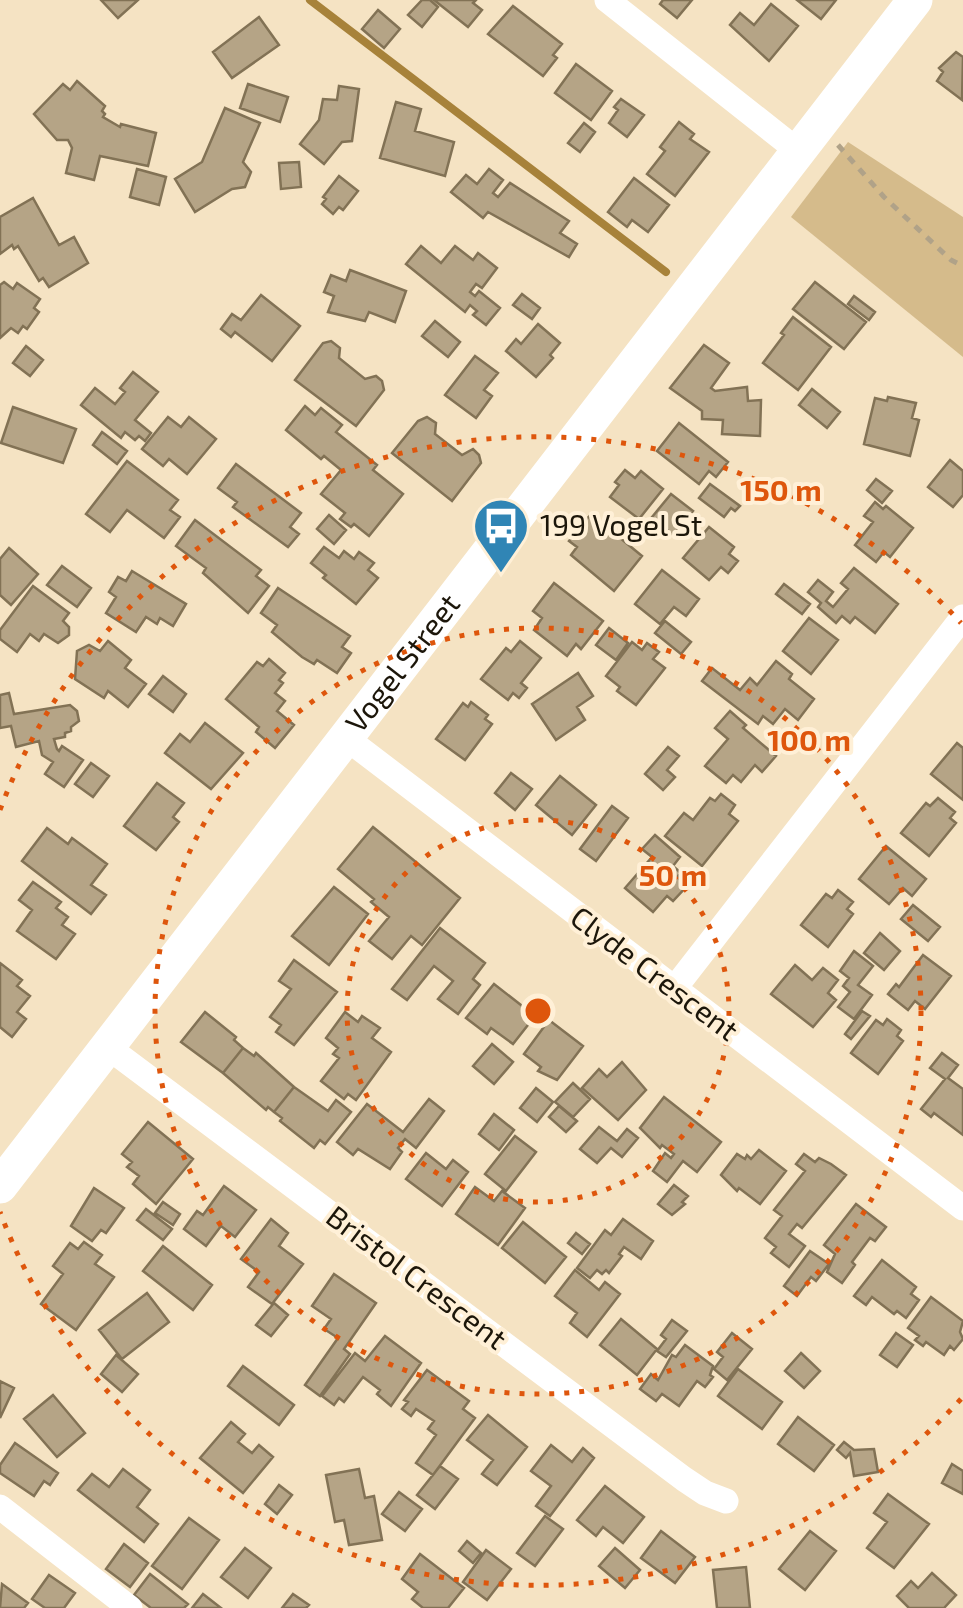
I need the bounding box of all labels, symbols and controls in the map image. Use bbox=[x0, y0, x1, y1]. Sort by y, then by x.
text: 150 m bbox=[740, 471, 822, 507]
bus stop icon: 199 Vogel St bbox=[471, 496, 531, 575]
place label: 199 Vogel St bbox=[540, 506, 702, 542]
street label: Vogel Street bbox=[337, 586, 466, 739]
text: 100 m bbox=[767, 721, 851, 757]
text: 50 m bbox=[639, 856, 707, 892]
street label: Clyde Crescent bbox=[564, 898, 746, 1047]
centre of rings bbox=[520, 993, 556, 1029]
street label: Bristol Crescent bbox=[320, 1197, 514, 1356]

